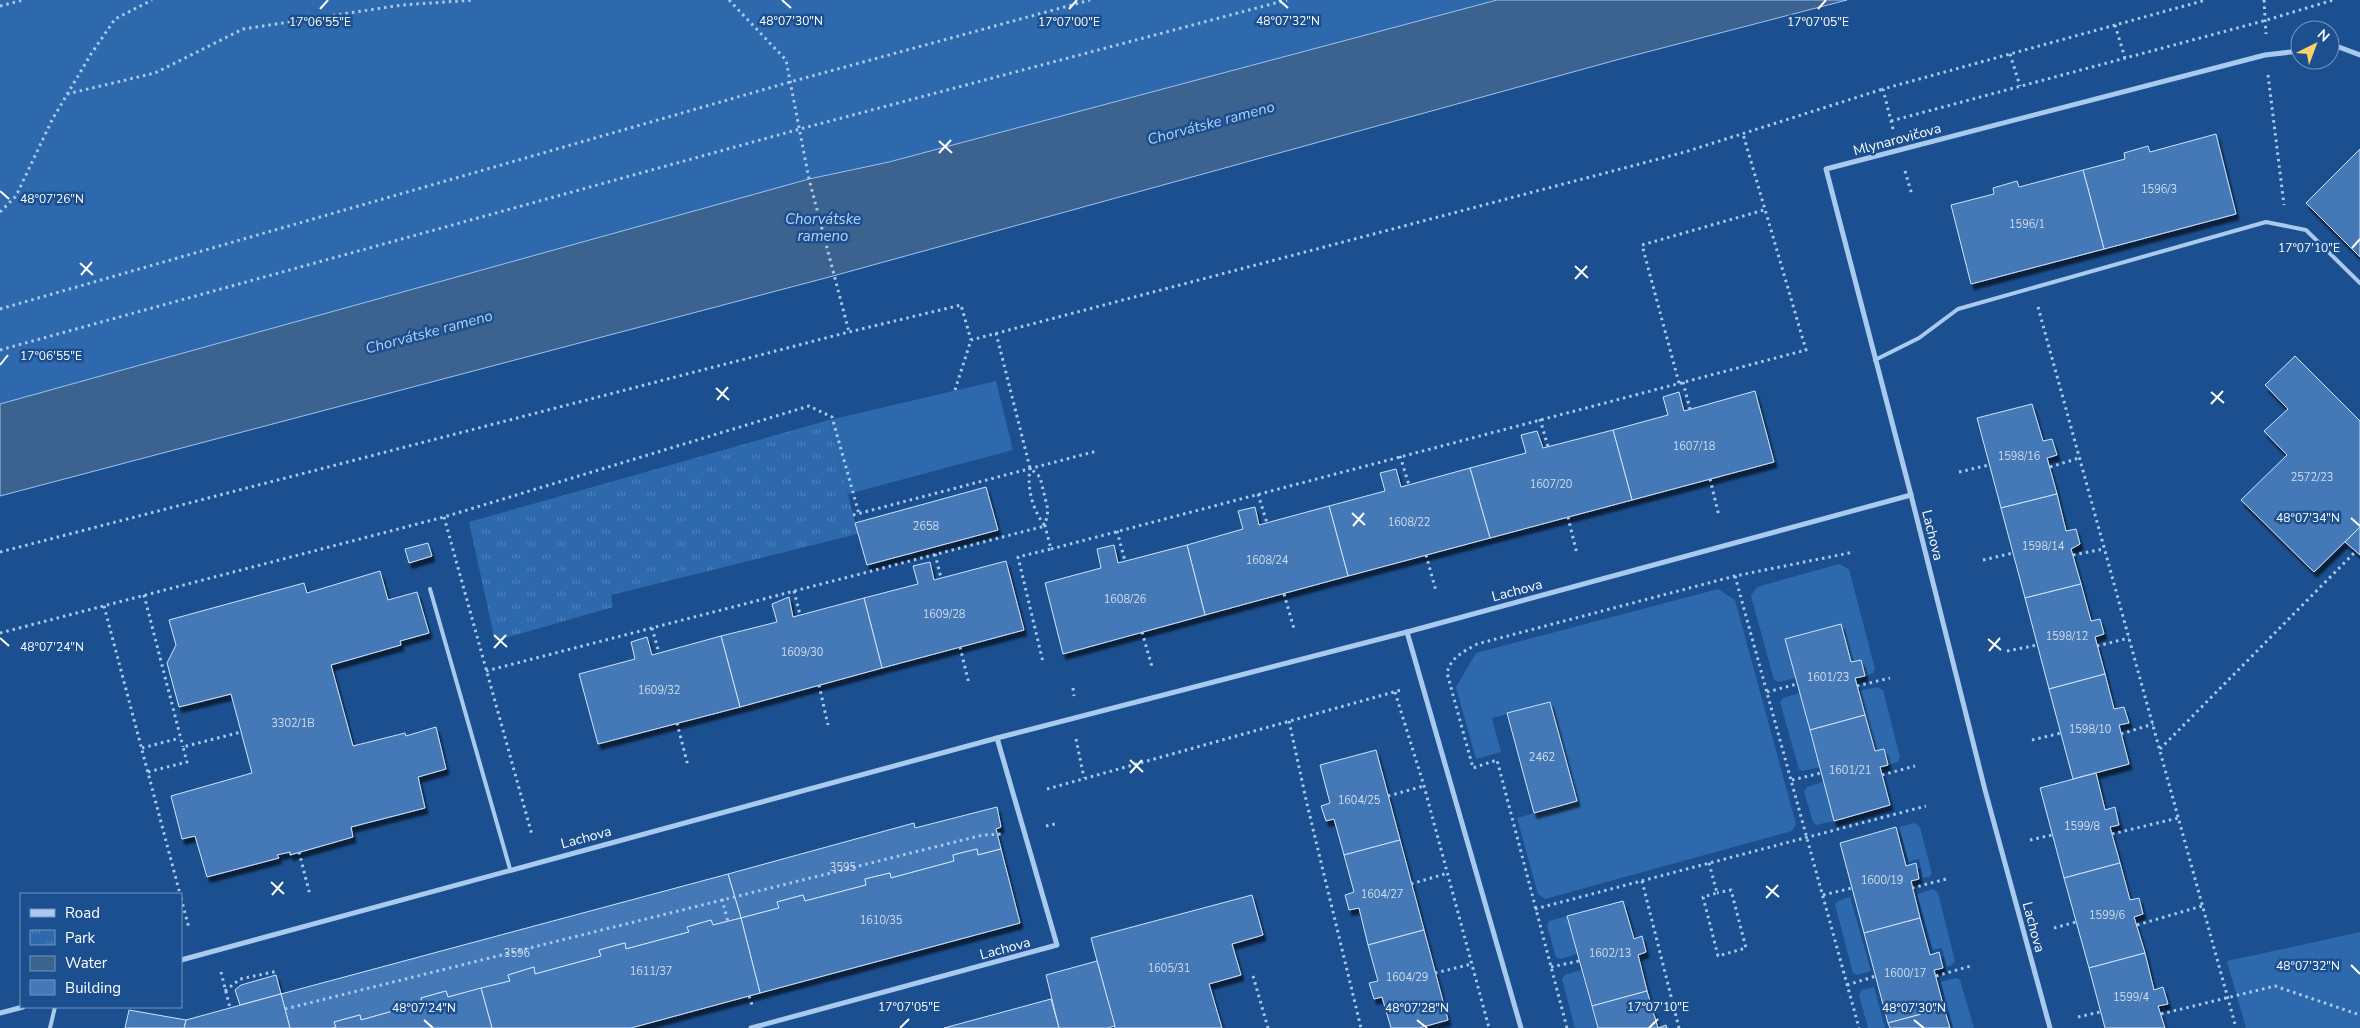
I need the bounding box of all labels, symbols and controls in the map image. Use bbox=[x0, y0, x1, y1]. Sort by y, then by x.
text: 48°07'30"N bbox=[759, 13, 823, 29]
text: 48°07'32"N bbox=[1256, 13, 1320, 29]
text: 17°06'55"E bbox=[289, 14, 351, 30]
text: 17°07'00"E bbox=[1038, 14, 1100, 30]
text: 17°07'05"E bbox=[1787, 14, 1849, 30]
north arrow bbox=[2290, 20, 2340, 70]
text: N bbox=[2313, 25, 2334, 46]
water label: Chorvátske rameno bbox=[1145, 96, 1277, 150]
street label: Mlynarovičova bbox=[1851, 119, 1943, 160]
house number: 1596/3 bbox=[2141, 182, 2177, 197]
text: 48°07'26"N bbox=[20, 191, 84, 207]
water label: Chorvátske rameno bbox=[785, 209, 861, 246]
house number: 1596/1 bbox=[2009, 217, 2045, 232]
text: 17°07'10"E bbox=[2278, 240, 2340, 256]
water label: Chorvátske rameno bbox=[363, 305, 495, 359]
text: 17°06'55"E bbox=[20, 348, 82, 364]
house number: 1607/18 bbox=[1673, 439, 1716, 454]
house number: 1598/16 bbox=[1998, 449, 2041, 464]
house number: 2572/23 bbox=[2291, 470, 2333, 485]
house number: 1607/20 bbox=[1530, 477, 1573, 492]
street label: Lachova bbox=[1917, 508, 1948, 562]
text: 48°07'34"N bbox=[2276, 510, 2340, 526]
house number: 1608/22 bbox=[1388, 515, 1430, 530]
house number: 2658 bbox=[913, 519, 940, 534]
house number: 1598/14 bbox=[2022, 539, 2065, 554]
house number: 1608/24 bbox=[1246, 553, 1289, 568]
street label: Lachova bbox=[1490, 575, 1545, 606]
house number: 1608/26 bbox=[1104, 592, 1147, 607]
house number: 1609/28 bbox=[923, 607, 966, 622]
house number: 1598/12 bbox=[2046, 629, 2088, 644]
text: 48°07'24"N bbox=[20, 639, 84, 655]
house number: 1609/30 bbox=[781, 645, 824, 660]
house number: 1601/23 bbox=[1807, 670, 1849, 685]
house number: 1609/32 bbox=[638, 683, 680, 698]
house number: 3302/1B bbox=[271, 716, 315, 731]
house number: 1598/10 bbox=[2069, 722, 2112, 737]
house number: 2462 bbox=[1529, 750, 1555, 765]
house number: 1601/21 bbox=[1829, 763, 1871, 778]
house number: 1604/25 bbox=[1338, 793, 1381, 808]
house number: 1599/8 bbox=[2064, 819, 2100, 834]
street label: Lachova bbox=[559, 822, 614, 853]
house number: 3595 bbox=[830, 860, 857, 875]
house number: 1600/19 bbox=[1861, 873, 1903, 888]
house number: 1604/27 bbox=[1361, 887, 1403, 902]
legend bbox=[20, 893, 182, 1008]
street label: Lachova bbox=[2018, 900, 2049, 955]
text: Road bbox=[65, 903, 100, 923]
house number: 1599/6 bbox=[2089, 908, 2125, 923]
house number: 1610/35 bbox=[860, 913, 903, 928]
text: Park bbox=[65, 928, 95, 948]
street label: Lachova bbox=[978, 933, 1033, 964]
house number: 3596 bbox=[504, 946, 531, 961]
house number: 1602/13 bbox=[1589, 946, 1631, 961]
text: Water bbox=[65, 953, 108, 973]
text: 48°07'32"N bbox=[2276, 958, 2340, 974]
house number: 1605/31 bbox=[1148, 961, 1190, 976]
house number: 1611/37 bbox=[630, 964, 672, 979]
house number: 1600/17 bbox=[1884, 966, 1926, 981]
house number: 1604/29 bbox=[1386, 970, 1428, 985]
text: Building bbox=[65, 978, 121, 998]
house number: 1599/4 bbox=[2113, 990, 2149, 1005]
text: 17°07'05"E bbox=[878, 999, 940, 1015]
text: 17°07'10"E bbox=[1627, 999, 1689, 1015]
text: 48°07'24"N bbox=[392, 1000, 456, 1016]
text: 48°07'28"N bbox=[1385, 1000, 1449, 1016]
text: 48°07'30"N bbox=[1882, 1000, 1946, 1016]

